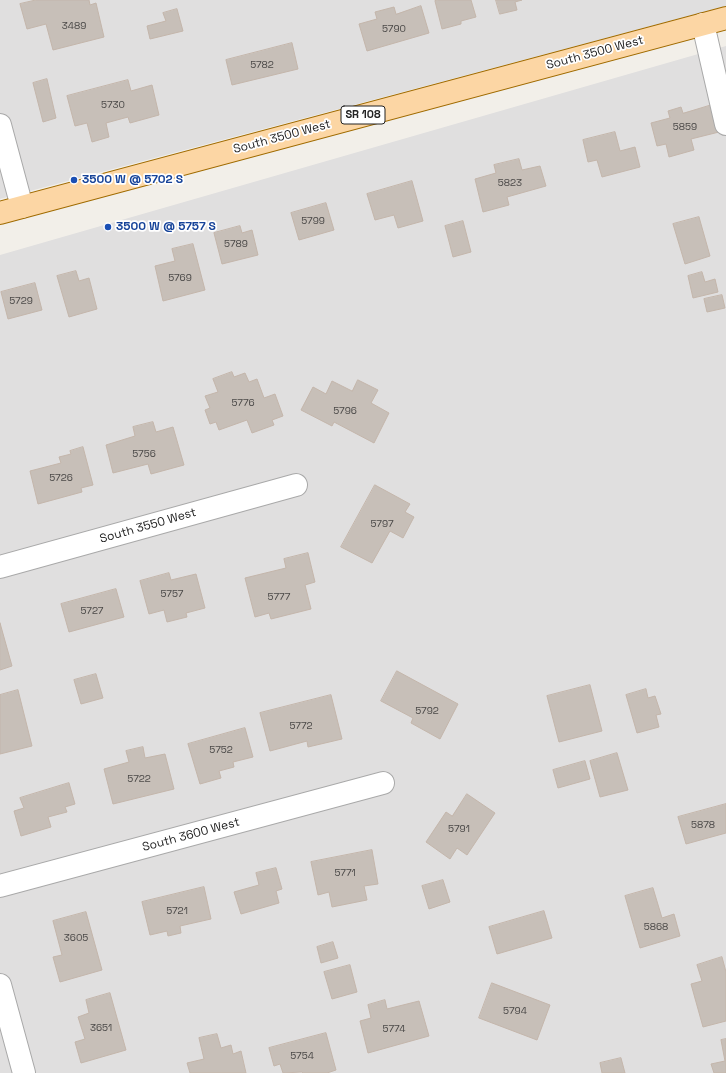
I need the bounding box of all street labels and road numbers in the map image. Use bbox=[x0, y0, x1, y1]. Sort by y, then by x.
street label: South 3500 West bbox=[545, 33, 645, 73]
road number: SR 108 bbox=[341, 106, 385, 124]
street label: South 3500 West bbox=[232, 117, 332, 157]
street label: South 3550 West bbox=[98, 505, 198, 547]
street label: South 3600 West bbox=[141, 815, 241, 855]

